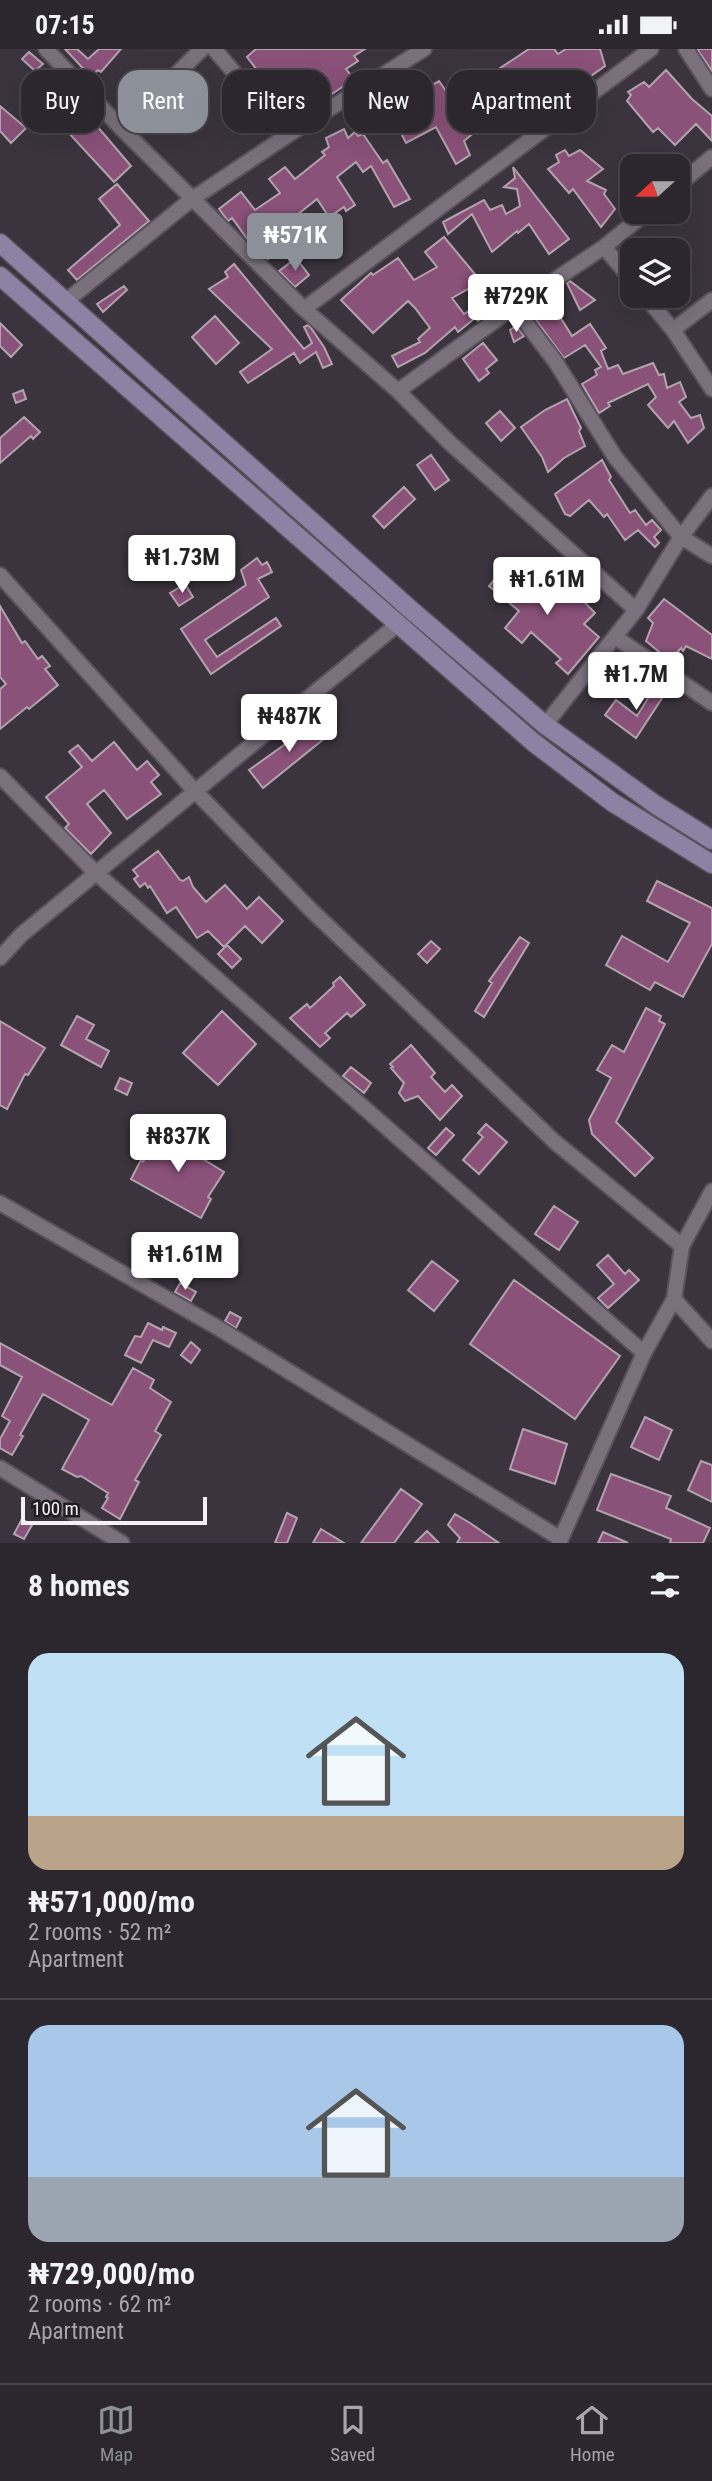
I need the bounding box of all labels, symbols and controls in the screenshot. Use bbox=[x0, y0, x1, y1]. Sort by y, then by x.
text: 07:15 bbox=[35, 10, 95, 40]
chip: Buy bbox=[21, 70, 104, 133]
chip: Rent bbox=[118, 70, 208, 133]
chip: Filters bbox=[222, 70, 330, 133]
chip: New bbox=[344, 70, 433, 133]
chip: Apartment bbox=[447, 70, 596, 133]
north arrow bbox=[620, 154, 690, 224]
map controls bbox=[620, 154, 690, 308]
pin: ₦571K bbox=[246, 213, 344, 273]
text: ₦571K bbox=[263, 222, 327, 249]
button: layers bbox=[620, 238, 690, 308]
pin: ₦729K bbox=[467, 275, 565, 334]
text: ₦729K bbox=[484, 283, 548, 310]
pin: ₦1.73M bbox=[125, 535, 239, 595]
text: ₦1.73M bbox=[144, 544, 220, 571]
pin: ₦1.61M bbox=[490, 557, 604, 617]
text: ₦1.61M bbox=[509, 566, 585, 593]
pin: ₦1.7M bbox=[587, 653, 685, 712]
text: ₦1.7M bbox=[604, 661, 668, 688]
pin: ₦487K bbox=[240, 695, 338, 754]
text: ₦487K bbox=[257, 703, 321, 730]
pin: ₦837K bbox=[129, 1115, 227, 1174]
text: ₦837K bbox=[146, 1123, 210, 1150]
pin: ₦1.61M bbox=[128, 1233, 242, 1292]
text: ₦1.61M bbox=[147, 1241, 223, 1268]
scale bar bbox=[21, 1494, 206, 1526]
text: 100 m bbox=[32, 1497, 79, 1520]
icon: filters bbox=[646, 1566, 684, 1604]
text: 8 homes bbox=[28, 1568, 130, 1603]
icon: home bbox=[293, 1698, 419, 1824]
text: ₦571,000/mo bbox=[28, 1884, 195, 1919]
text: 2 rooms · 52 m² bbox=[28, 1919, 171, 1946]
text: Apartment bbox=[28, 1946, 124, 1973]
icon: home bbox=[293, 2070, 419, 2196]
text: ₦729,000/mo bbox=[28, 2256, 195, 2291]
text: 2 rooms · 62 m² bbox=[28, 2291, 171, 2318]
text: Apartment bbox=[28, 2318, 124, 2345]
tab: Map bbox=[97, 2401, 135, 2466]
tab: Saved bbox=[330, 2401, 375, 2466]
tab: Home bbox=[570, 2401, 615, 2466]

